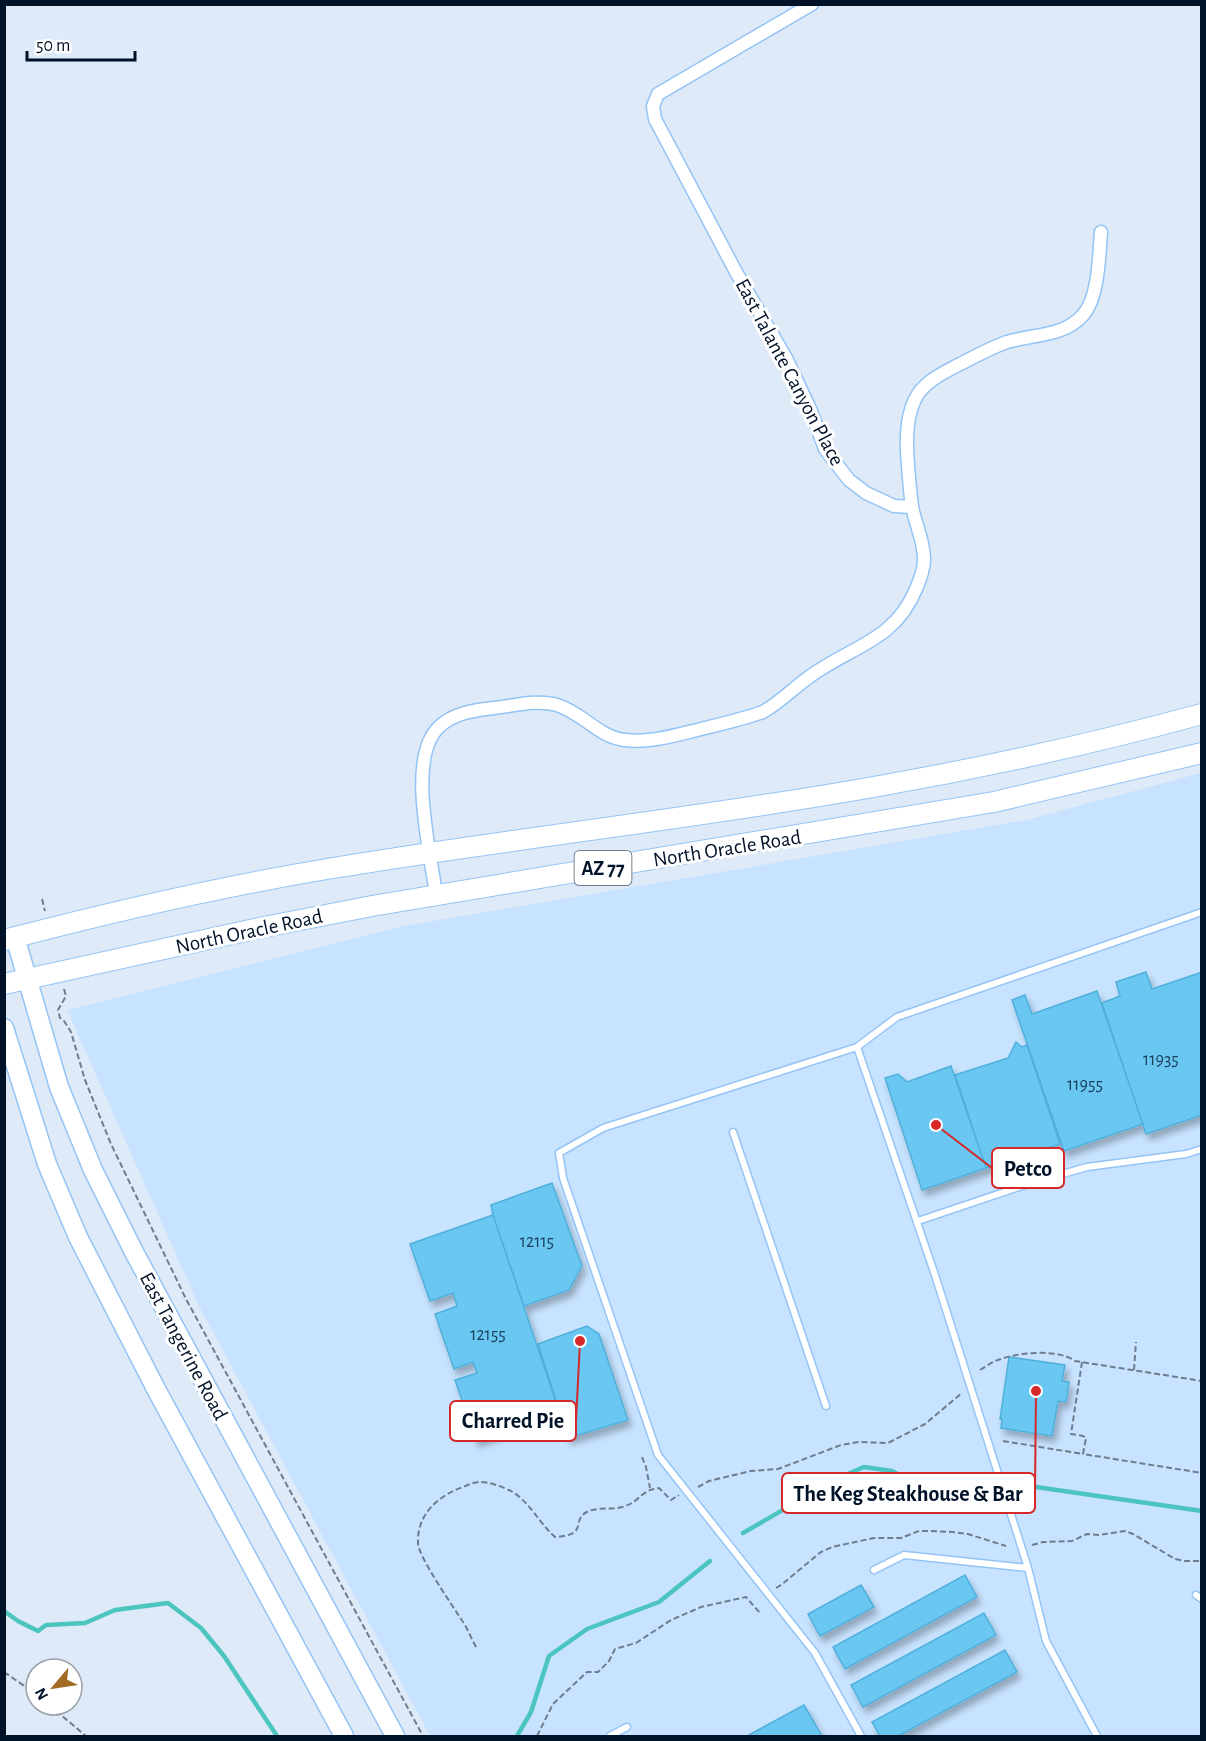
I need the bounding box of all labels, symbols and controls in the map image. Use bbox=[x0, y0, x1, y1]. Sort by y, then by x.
scale bar bbox=[27, 24, 135, 62]
text: 50 m bbox=[36, 37, 70, 55]
street label: East Talante Canyon Place bbox=[731, 275, 848, 469]
street label: North Oracle Road bbox=[652, 826, 803, 871]
road number: AZ 77 bbox=[574, 851, 632, 885]
street label: North Oracle Road bbox=[174, 906, 325, 957]
house number: 11935 bbox=[1143, 1051, 1179, 1069]
house number: 11955 bbox=[1067, 1076, 1103, 1094]
callout: Petco bbox=[992, 1148, 1064, 1188]
text: Petco bbox=[1004, 1158, 1052, 1180]
house number: 12115 bbox=[520, 1233, 554, 1251]
street label: East Tangerine Road bbox=[136, 1269, 231, 1424]
house number: 12155 bbox=[470, 1326, 506, 1344]
callout: Charred Pie bbox=[450, 1401, 576, 1441]
text: Charred Pie bbox=[462, 1410, 564, 1432]
callout: The Keg Steakhouse & Bar bbox=[782, 1473, 1035, 1513]
text: The Keg Steakhouse & Bar bbox=[793, 1483, 1023, 1505]
north arrow bbox=[24, 1657, 84, 1717]
text: N bbox=[32, 1685, 51, 1703]

